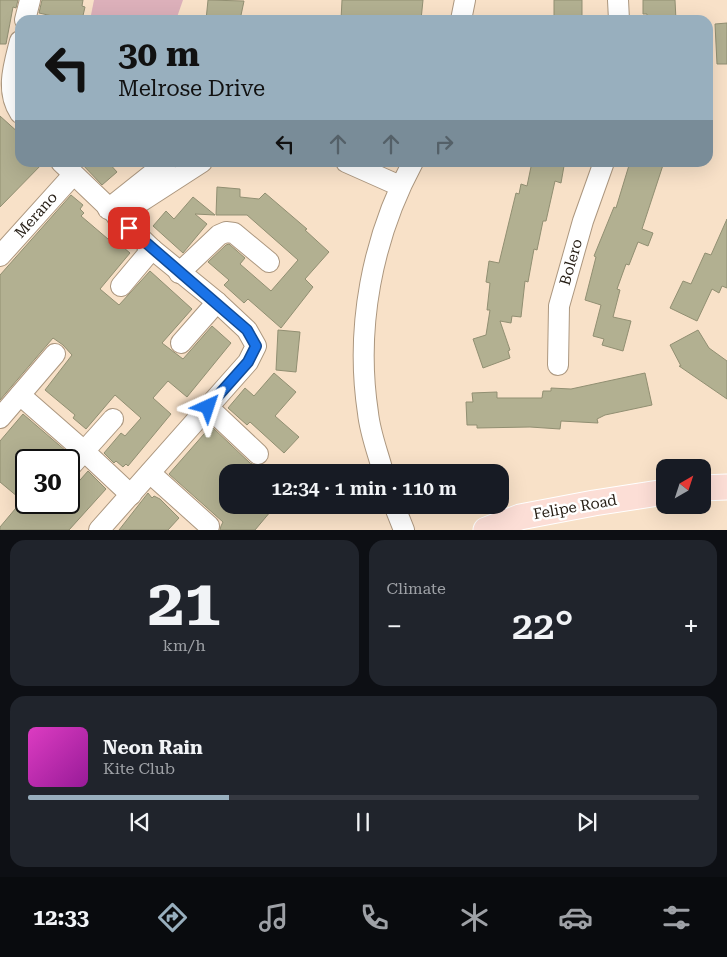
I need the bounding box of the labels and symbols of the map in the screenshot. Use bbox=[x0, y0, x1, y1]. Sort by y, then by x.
street label: Merano bbox=[11, 188, 61, 242]
pin bbox=[108, 207, 150, 249]
street label: Bolero bbox=[556, 237, 586, 287]
position arrow bbox=[181, 380, 233, 432]
speed limit sign: 30 bbox=[15, 449, 80, 514]
north arrow bbox=[656, 459, 711, 514]
street label: Felipe Road bbox=[532, 491, 619, 523]

